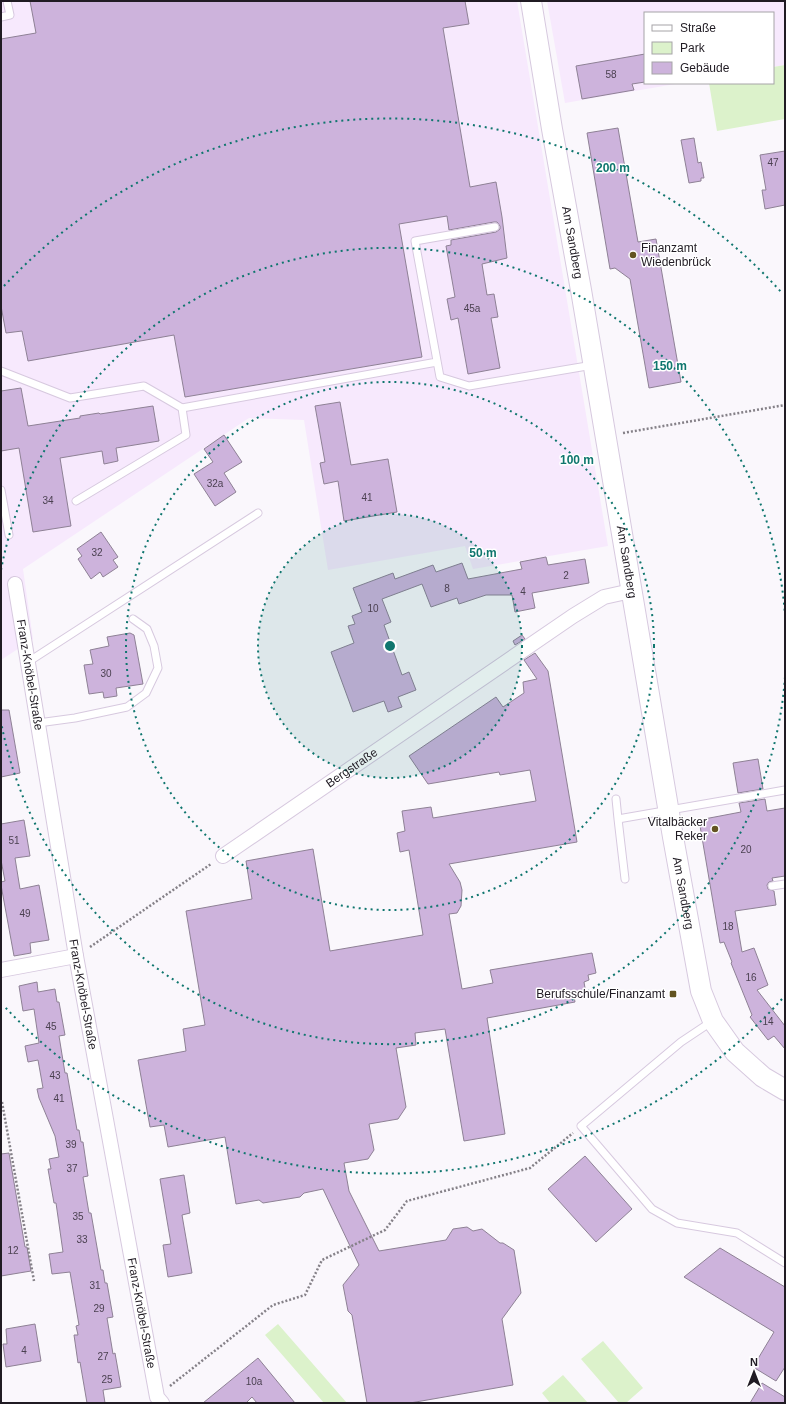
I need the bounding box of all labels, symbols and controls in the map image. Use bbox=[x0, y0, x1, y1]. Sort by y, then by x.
legend bbox=[644, 12, 774, 84]
text: Straße bbox=[680, 21, 716, 35]
text: Park bbox=[680, 41, 706, 55]
text: Gebäude bbox=[680, 61, 730, 75]
house number: 58 bbox=[605, 69, 617, 80]
house number: 47 bbox=[767, 157, 779, 168]
text: 200 m bbox=[596, 161, 630, 175]
street label: Am Sandberg bbox=[559, 205, 586, 280]
place label: Finanzamt Wiedenbrück bbox=[641, 241, 712, 269]
marker: Finanzamt Wiedenbrück bbox=[628, 250, 638, 260]
house number: 45a bbox=[464, 303, 481, 314]
text: 150 m bbox=[653, 359, 687, 373]
text: 100 m bbox=[560, 453, 594, 467]
house number: 32a bbox=[207, 478, 224, 489]
house number: 41 bbox=[361, 492, 373, 503]
house number: 34 bbox=[42, 495, 54, 506]
street label: Am Sandberg bbox=[614, 524, 640, 599]
text: 50 m bbox=[469, 546, 497, 560]
house number: 32 bbox=[91, 547, 103, 558]
house number: 2 bbox=[563, 570, 569, 581]
house number: 8 bbox=[444, 583, 450, 594]
house number: 4 bbox=[520, 586, 526, 597]
house number: 10 bbox=[367, 603, 379, 614]
street label: Franz-Knöbel-Straße bbox=[14, 618, 46, 732]
centre of rings bbox=[383, 639, 397, 653]
house number: 30 bbox=[100, 668, 112, 679]
street label: Bergstraße bbox=[323, 745, 380, 790]
place label: Vitalbäcker Reker bbox=[648, 815, 707, 843]
marker: Vitalbäcker Reker bbox=[710, 824, 720, 834]
house number: 51 bbox=[8, 835, 20, 846]
house number: 20 bbox=[740, 844, 752, 855]
street label: Am Sandberg bbox=[670, 856, 697, 931]
house number: 49 bbox=[19, 908, 31, 919]
house number: 18 bbox=[722, 921, 734, 932]
street label: Franz-Knöbel-Straße bbox=[66, 938, 100, 1051]
house number: 16 bbox=[745, 972, 757, 983]
place label: Berufsschule/Finanzamt bbox=[536, 987, 666, 1001]
marker: Berufsschule/Finanzamt bbox=[668, 989, 678, 999]
house number: 14 bbox=[762, 1016, 774, 1027]
house number: 45 bbox=[45, 1021, 57, 1032]
house number: 43 bbox=[49, 1070, 61, 1081]
house number: 41 bbox=[53, 1093, 65, 1104]
house number: 39 bbox=[65, 1139, 77, 1150]
house number: 37 bbox=[66, 1163, 78, 1174]
house number: 35 bbox=[72, 1211, 84, 1222]
house number: 33 bbox=[76, 1234, 88, 1245]
house number: 12 bbox=[7, 1245, 19, 1256]
street label: Franz-Knöbel-Straße bbox=[125, 1257, 159, 1370]
house number: 31 bbox=[89, 1280, 101, 1291]
house number: 29 bbox=[93, 1303, 105, 1314]
house number: 4 bbox=[21, 1345, 27, 1356]
house number: 27 bbox=[97, 1351, 109, 1362]
north arrow bbox=[734, 1352, 774, 1392]
text: N bbox=[750, 1356, 758, 1368]
house number: 25 bbox=[101, 1374, 113, 1385]
house number: 10a bbox=[246, 1376, 263, 1387]

